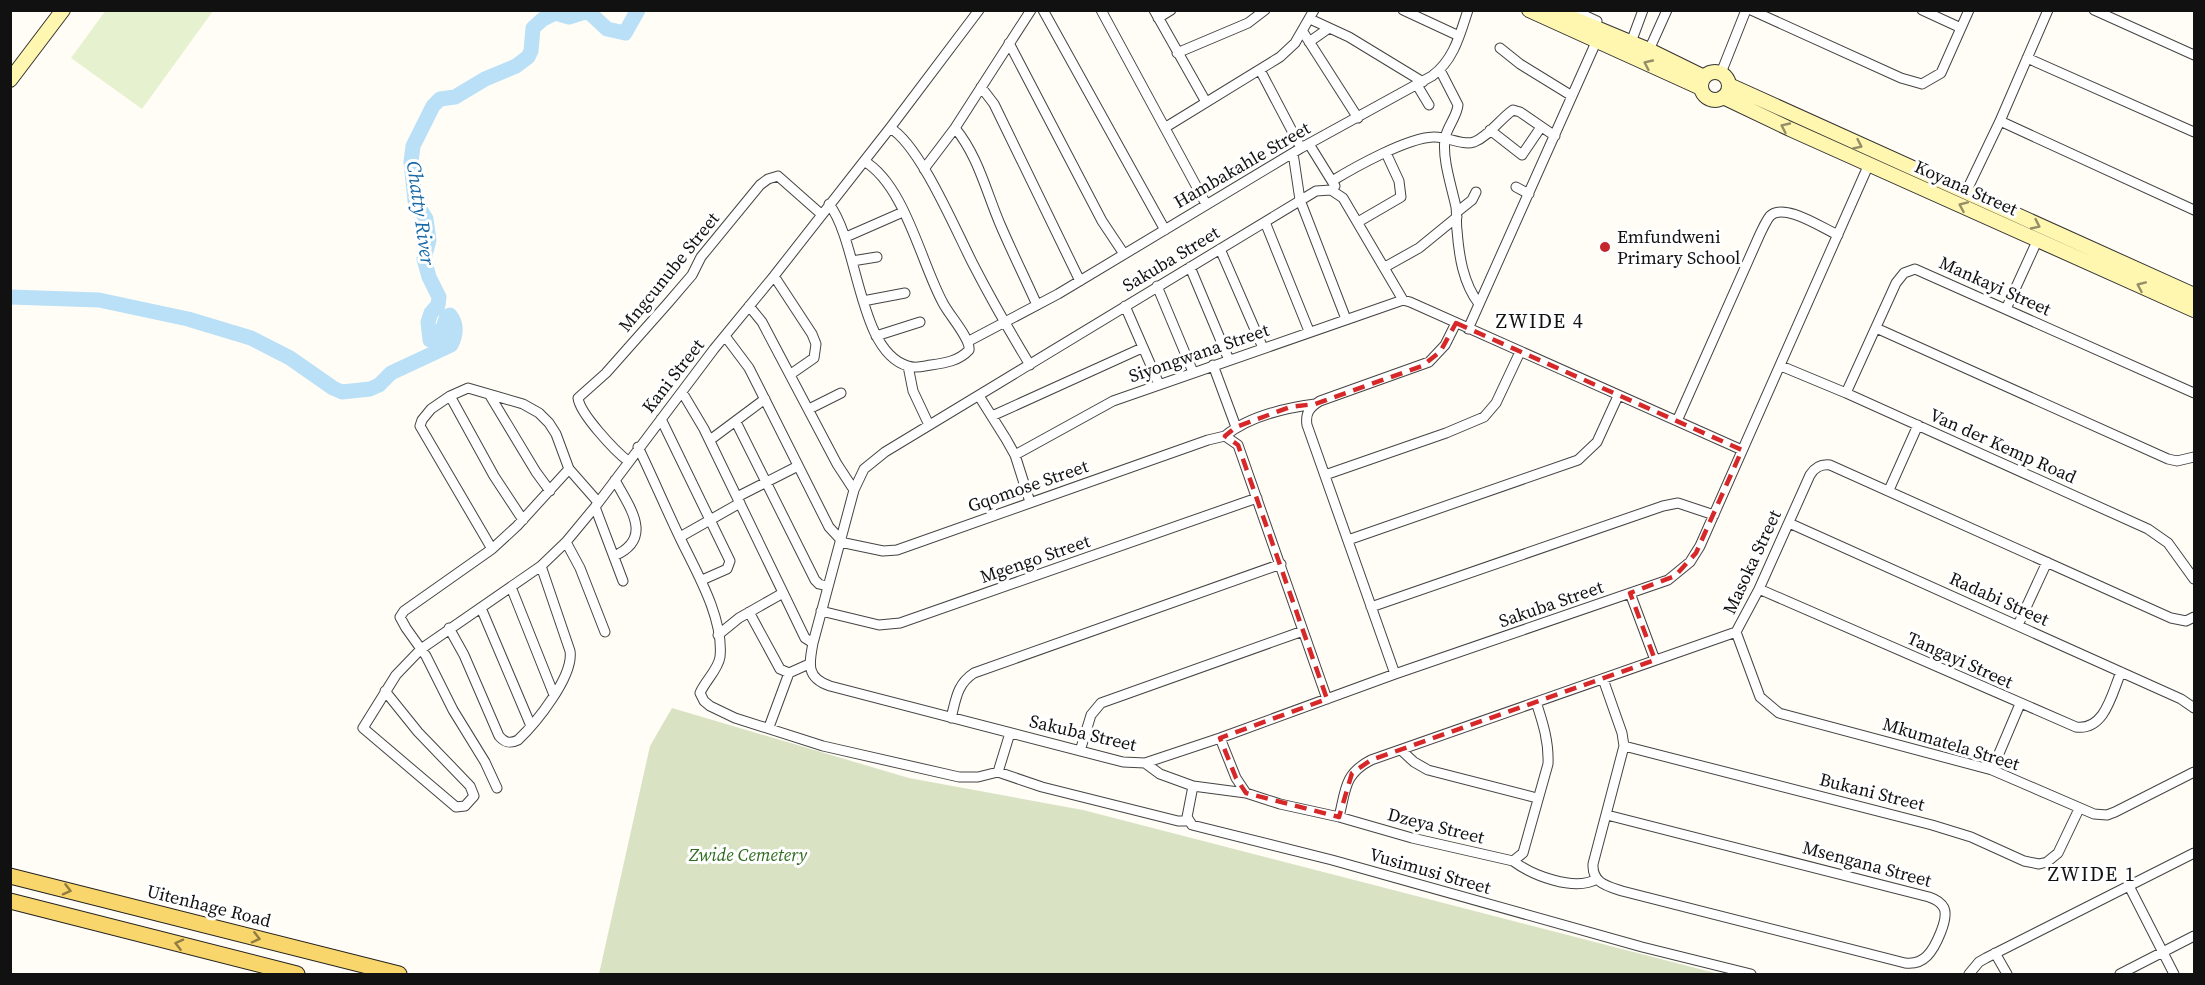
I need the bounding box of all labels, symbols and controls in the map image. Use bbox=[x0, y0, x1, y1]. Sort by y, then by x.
one-way arrow bbox=[1643, 59, 1654, 71]
street label: Hambakahle Street bbox=[1169, 115, 1315, 214]
one-way arrow bbox=[1781, 122, 1792, 134]
one-way arrow bbox=[1852, 137, 1863, 149]
street label: Koyana Street bbox=[1911, 154, 2022, 221]
water label: Chatty River bbox=[400, 159, 442, 268]
one-way arrow bbox=[1959, 201, 1970, 213]
street label: Mngcunube Street bbox=[613, 207, 725, 337]
one-way arrow bbox=[2030, 217, 2041, 229]
street label: Sakuba Street bbox=[1118, 220, 1224, 297]
place label: Emfundweni Primary School bbox=[1617, 224, 1740, 270]
marker: Emfundweni Primary School bbox=[1598, 240, 1612, 254]
street label: Mankayi Street bbox=[1935, 250, 2055, 321]
one-way arrow bbox=[2136, 282, 2147, 294]
district label: ZWIDE 4 bbox=[1496, 307, 1584, 335]
street label: Siyongwana Street bbox=[1125, 317, 1272, 388]
street label: Kani Street bbox=[636, 333, 710, 418]
street label: Van der Kemp Road bbox=[1926, 402, 2081, 489]
street label: Gqomose Street bbox=[964, 453, 1092, 518]
street label: Masoka Street bbox=[1716, 505, 1787, 618]
street label: Mgengo Street bbox=[976, 528, 1093, 589]
street label: Radabi Street bbox=[1945, 565, 2053, 632]
street label: Sakuba Street bbox=[1495, 574, 1607, 633]
street label: Tangayi Street bbox=[1903, 625, 2017, 694]
street label: Sakuba Street bbox=[1027, 708, 1139, 757]
street label: Mkumatela Street bbox=[1880, 711, 2023, 776]
street label: Bukani Street bbox=[1817, 766, 1927, 817]
street label: Dzeya Street bbox=[1385, 801, 1487, 850]
street label: Msengana Street bbox=[1800, 834, 1935, 893]
street label: Vusimusi Street bbox=[1366, 841, 1494, 900]
park label: Zwide Cemetery bbox=[688, 842, 807, 867]
district label: ZWIDE 1 bbox=[2048, 860, 2136, 888]
street label: Uitenhage Road bbox=[144, 878, 274, 933]
one-way arrow bbox=[62, 883, 72, 896]
one-way arrow bbox=[251, 931, 261, 944]
one-way arrow bbox=[174, 939, 184, 952]

